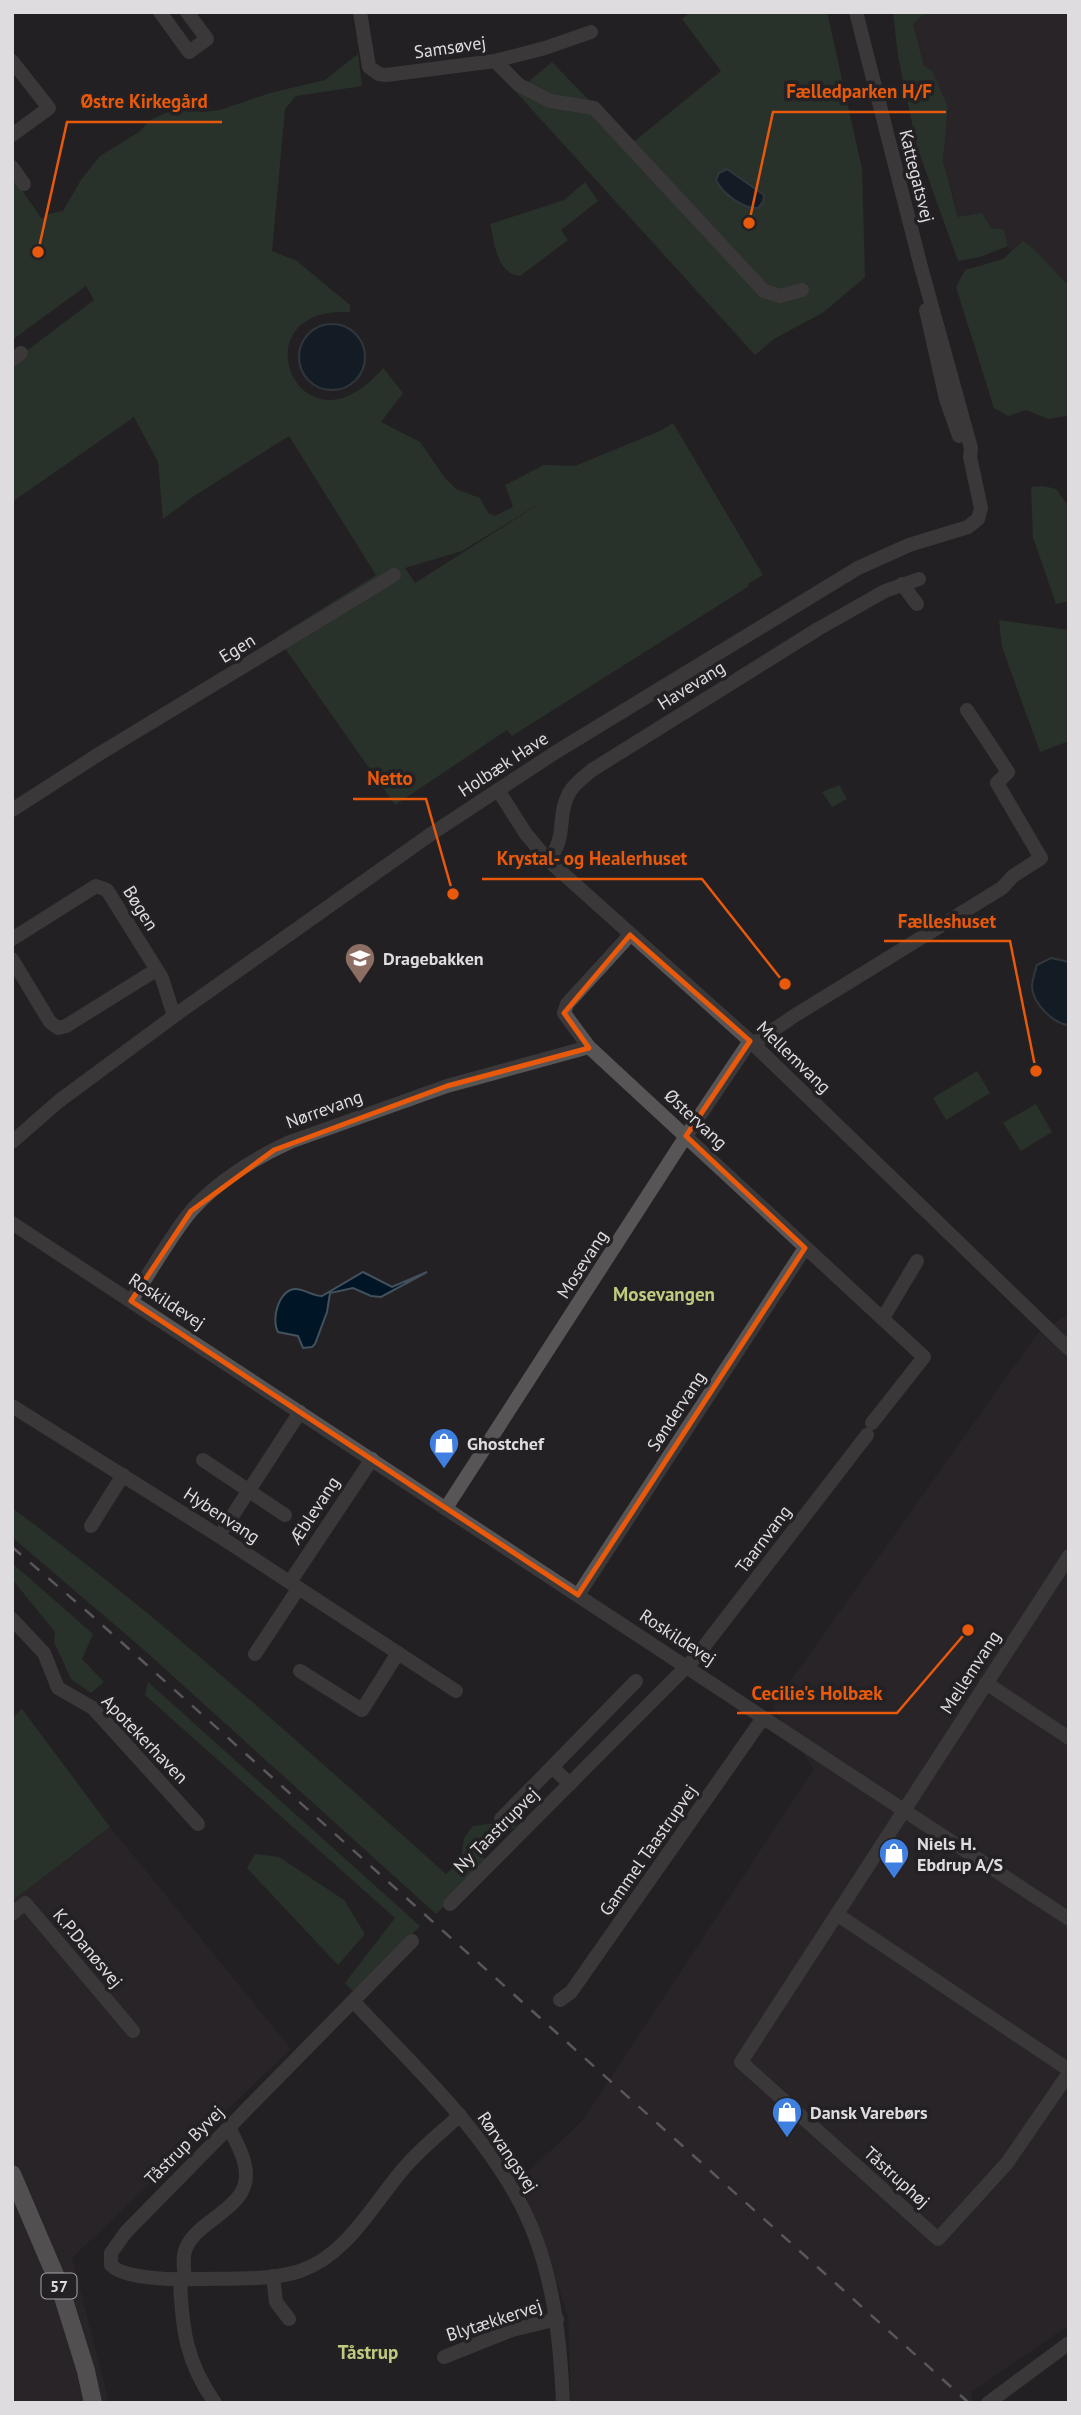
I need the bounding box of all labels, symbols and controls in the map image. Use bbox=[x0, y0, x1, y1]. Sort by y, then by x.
street label: Samsøvej bbox=[412, 31, 488, 63]
callout: Fælledparken H/F bbox=[773, 72, 946, 112]
text: Fælledparken H/F bbox=[786, 79, 932, 103]
callout: Østre Kirkegård bbox=[67, 82, 222, 122]
text: Østre Kirkegård bbox=[80, 89, 208, 113]
street label: Kattegatsvej bbox=[894, 127, 940, 225]
street label: Egen bbox=[215, 628, 259, 668]
street label: Havevang bbox=[653, 655, 729, 715]
street label: Holbæk Have bbox=[454, 726, 552, 802]
callout: Netto bbox=[353, 759, 426, 799]
text: Netto bbox=[367, 766, 413, 790]
callout: Krystal- og Healerhuset bbox=[482, 839, 702, 879]
text: Krystal- og Healerhuset bbox=[497, 846, 688, 870]
street label: Bøgen bbox=[118, 881, 164, 935]
callout: Fælleshuset bbox=[884, 901, 1010, 941]
text: Fælleshuset bbox=[898, 909, 997, 933]
school or university icon: Dragebakken bbox=[343, 941, 377, 985]
place label: Dragebakken bbox=[383, 947, 484, 970]
street label: Mellemvang bbox=[752, 1016, 836, 1098]
street label: Østervang bbox=[660, 1084, 732, 1154]
street label: Nørrevang bbox=[283, 1085, 365, 1133]
street label: Mosevang bbox=[551, 1225, 613, 1303]
street label: Roskildevej bbox=[124, 1268, 210, 1334]
district label: Mosevangen bbox=[613, 1282, 715, 1306]
street label: Søndervang bbox=[642, 1367, 710, 1455]
shop icon: Ghostchef bbox=[427, 1426, 461, 1470]
place label: Ghostchef bbox=[467, 1432, 545, 1455]
street label: Æblevang bbox=[283, 1472, 344, 1549]
street label: Hybenvang bbox=[180, 1482, 264, 1548]
street label: Taarnvang bbox=[730, 1501, 796, 1577]
street label: Roskildevej bbox=[635, 1604, 721, 1670]
street label: Mellemvang bbox=[935, 1626, 1005, 1718]
callout: Cecilie's Holbæk bbox=[737, 1673, 897, 1713]
text: Cecilie's Holbæk bbox=[751, 1681, 883, 1705]
street label: Apotekerhaven bbox=[97, 1690, 193, 1788]
street label: Gammel Taastrupvej bbox=[594, 1780, 702, 1920]
street label: Ny Taastrupvej bbox=[448, 1782, 544, 1878]
place label: Niels H. Ebdrup A/S bbox=[917, 1832, 1003, 1876]
shop icon: Niels H. Ebdrup A/S bbox=[877, 1836, 911, 1880]
street label: K.P.Danøsvej bbox=[48, 1904, 128, 1992]
shop icon: Dansk Varebørs bbox=[770, 2095, 804, 2139]
street label: Tåstrup Byvej bbox=[139, 2100, 229, 2190]
place label: Dansk Varebørs bbox=[810, 2101, 928, 2124]
street label: Rørvangsvej bbox=[473, 2107, 543, 2197]
street label: Tåstruphøj bbox=[859, 2141, 935, 2213]
road number: 57 bbox=[42, 2274, 76, 2298]
street label: Blytækkervej bbox=[443, 2294, 545, 2346]
district label: Tåstrup bbox=[338, 2340, 398, 2364]

